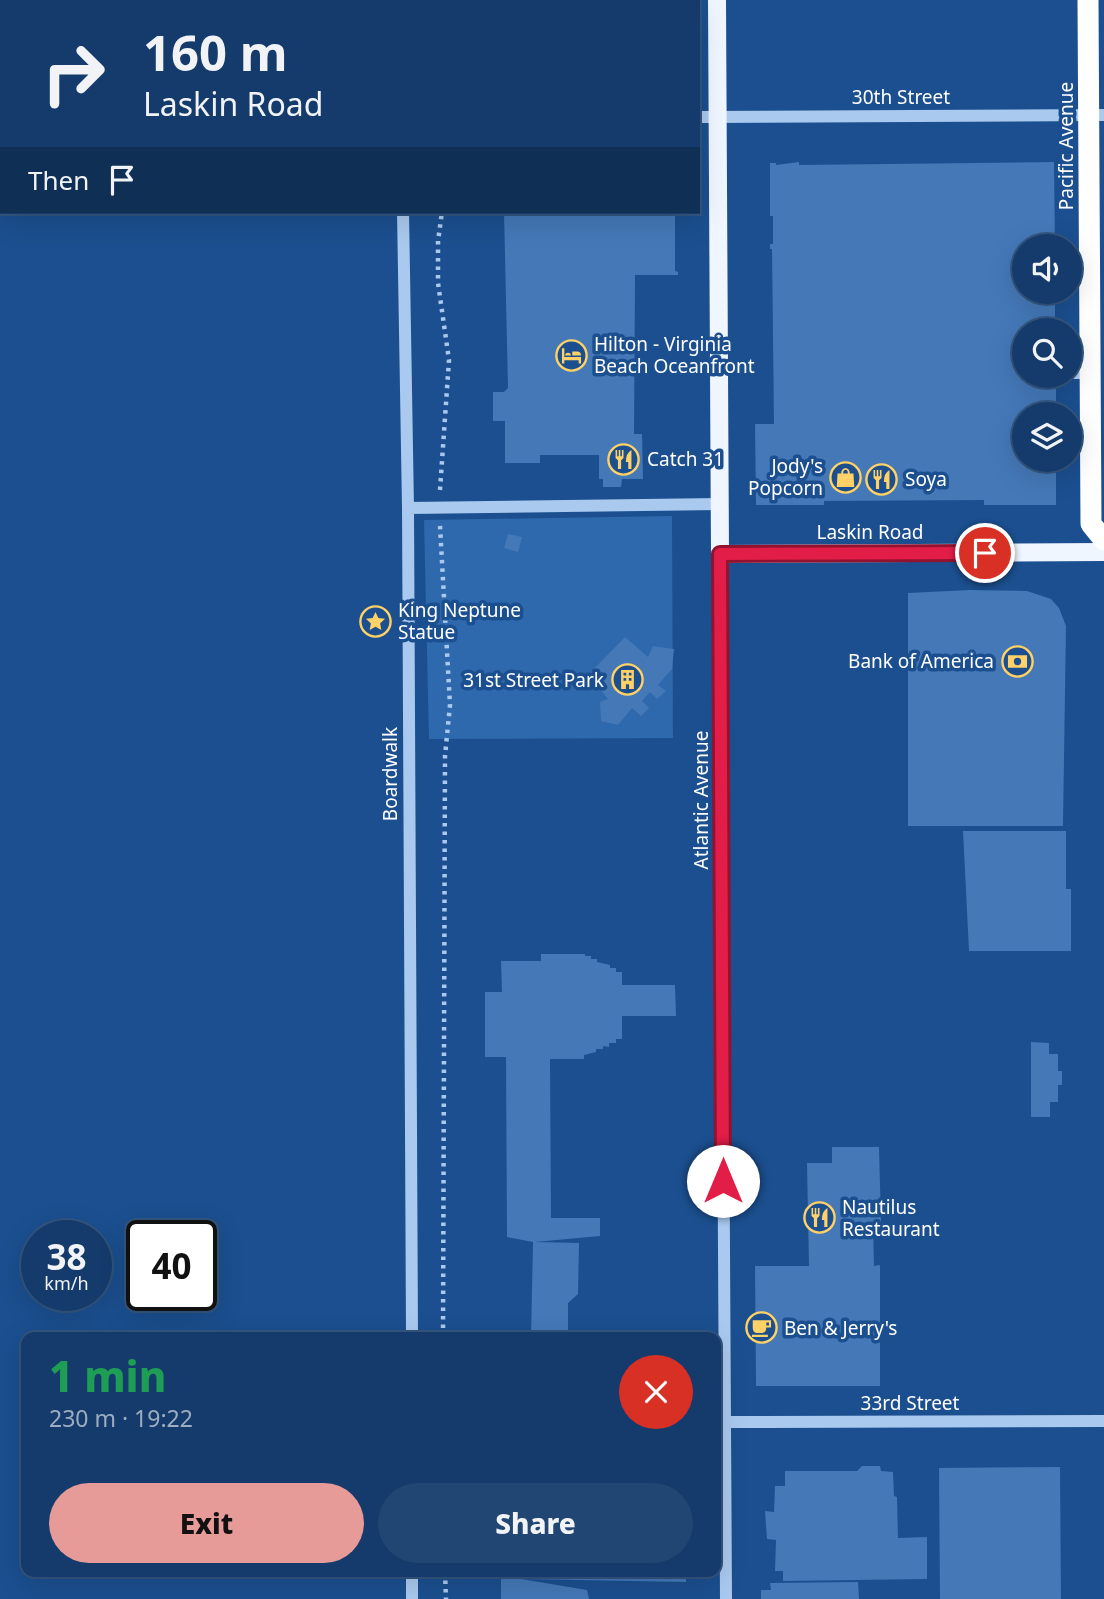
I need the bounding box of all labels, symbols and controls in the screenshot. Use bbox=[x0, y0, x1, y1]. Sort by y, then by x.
text: 160 m bbox=[143, 19, 288, 85]
icon: right bbox=[28, 28, 119, 119]
text: Laskin Road bbox=[143, 82, 323, 125]
street label: Pacific Avenue bbox=[1053, 82, 1079, 210]
street label: 30th Street bbox=[852, 84, 950, 110]
icon: arrive bbox=[103, 161, 141, 199]
text: Then bbox=[28, 162, 89, 198]
map controls bbox=[1012, 234, 1082, 472]
button: sound bbox=[1012, 234, 1082, 304]
button: search bbox=[1012, 318, 1082, 388]
place label: Hilton - Virginia Beach Oceanfront bbox=[594, 331, 755, 379]
hotel icon: Hilton - Virginia Beach Oceanfront bbox=[554, 338, 588, 372]
button: layers bbox=[1012, 402, 1082, 472]
restaurant icon: Catch 31 bbox=[607, 442, 641, 476]
place label: Catch 31 bbox=[647, 446, 724, 472]
place label: Jody's Popcorn bbox=[748, 453, 823, 501]
shop icon: Jody's Popcorn bbox=[829, 460, 863, 494]
restaurant icon: Soya bbox=[865, 462, 899, 496]
place label: Soya bbox=[905, 466, 947, 492]
street label: Laskin Road bbox=[816, 519, 924, 545]
pin bbox=[955, 523, 1015, 583]
icon: arrive bbox=[966, 534, 1004, 572]
place label: King Neptune Statue bbox=[398, 597, 521, 645]
place icon: King Neptune Statue bbox=[358, 604, 392, 638]
bank icon: Bank of America bbox=[1000, 644, 1034, 678]
place label: Bank of America bbox=[848, 648, 994, 674]
building icon: 31st Street Park bbox=[610, 663, 644, 697]
place label: 31st Street Park bbox=[463, 667, 604, 693]
street label: Boardwalk bbox=[377, 727, 403, 821]
street label: Atlantic Avenue bbox=[688, 731, 714, 869]
position arrow bbox=[686, 1144, 760, 1218]
place label: Nautilus Restaurant bbox=[842, 1194, 940, 1242]
restaurant icon: Nautilus Restaurant bbox=[802, 1201, 836, 1235]
speed limit sign: 40 bbox=[126, 1220, 217, 1311]
text: 38 bbox=[46, 1233, 87, 1280]
text: km/h bbox=[44, 1271, 89, 1295]
cafe icon: Ben & Jerry's bbox=[744, 1311, 778, 1345]
place label: Ben & Jerry's bbox=[784, 1315, 897, 1341]
text: 1 min bbox=[49, 1347, 166, 1404]
button: close bbox=[619, 1355, 693, 1429]
street label: 33rd Street bbox=[861, 1390, 960, 1416]
text: 230 m · 19:22 bbox=[49, 1402, 193, 1434]
button: Exit bbox=[49, 1483, 364, 1563]
button: Share bbox=[378, 1483, 693, 1563]

